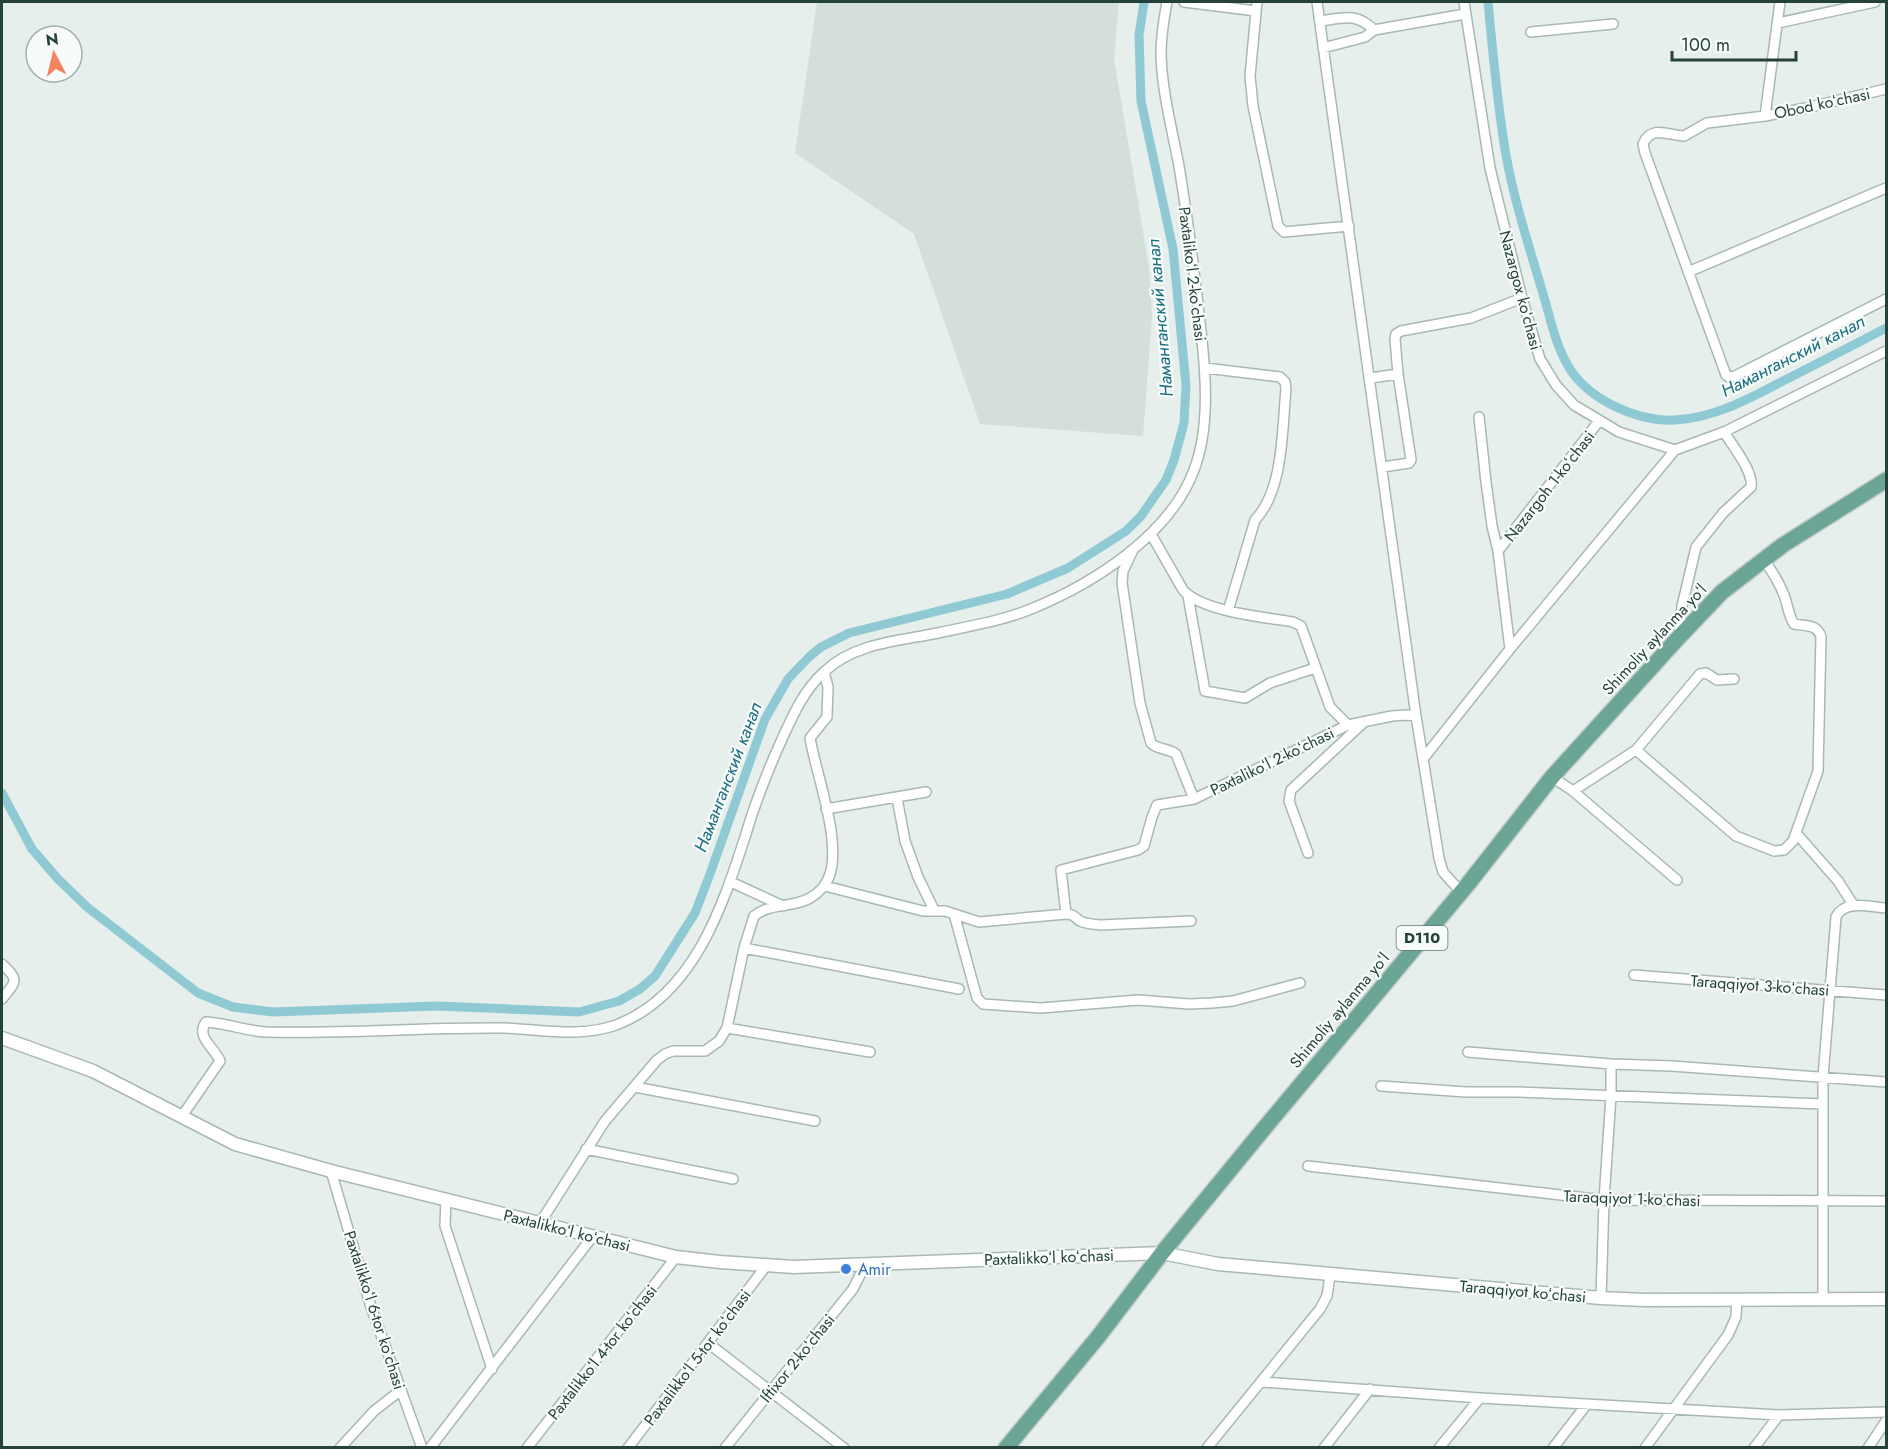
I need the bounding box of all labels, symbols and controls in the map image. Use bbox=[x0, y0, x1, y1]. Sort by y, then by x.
north arrow bbox=[24, 24, 84, 84]
scale bar bbox=[1672, 24, 1796, 62]
text: N bbox=[45, 27, 60, 52]
text: 100 m bbox=[1681, 32, 1730, 58]
street label: Obod koʻchasi bbox=[1772, 82, 1872, 125]
street label: Paxtalikoʻl 2-koʻchasi bbox=[1173, 205, 1212, 343]
street label: Nazargox koʻchasi bbox=[1493, 228, 1548, 353]
water label: Наманганский канал bbox=[1140, 238, 1180, 398]
water label: Наманганский канал bbox=[1716, 308, 1870, 404]
street label: Nazargoh 1-koʻchasi bbox=[1499, 426, 1600, 547]
street label: Shimoliy aylanma yoʻl bbox=[1597, 579, 1712, 700]
water label: Наманганский канал bbox=[687, 698, 769, 856]
street label: Paxtalikoʻl 2-koʻchasi bbox=[1206, 721, 1338, 801]
road number: D110 bbox=[1396, 926, 1448, 950]
street label: Shimoliy aylanma yoʻl bbox=[1284, 948, 1395, 1073]
street label: Taraqqiyot 3-koʻchasi bbox=[1690, 969, 1830, 1002]
street label: Taraqqiyot 1-koʻchasi bbox=[1563, 1185, 1701, 1212]
street label: Paxtalikkoʻl koʻchasi bbox=[501, 1204, 633, 1257]
street label: Paxtalikkoʻl 6-tor koʻchasi bbox=[338, 1228, 411, 1392]
street label: Paxtalikkoʻl koʻchasi bbox=[984, 1244, 1114, 1271]
place label: Amir bbox=[858, 1258, 891, 1281]
marker: Amir bbox=[839, 1262, 853, 1276]
street label: Taraqqiyot koʻchasi bbox=[1459, 1275, 1587, 1308]
street label: Paxtalikkoʻl 4-tor koʻchasi bbox=[542, 1280, 662, 1425]
street label: Paxtalikkoʻl 5-tor koʻchasi bbox=[638, 1284, 756, 1430]
street label: Iftixor 2-koʻchasi bbox=[754, 1309, 840, 1407]

